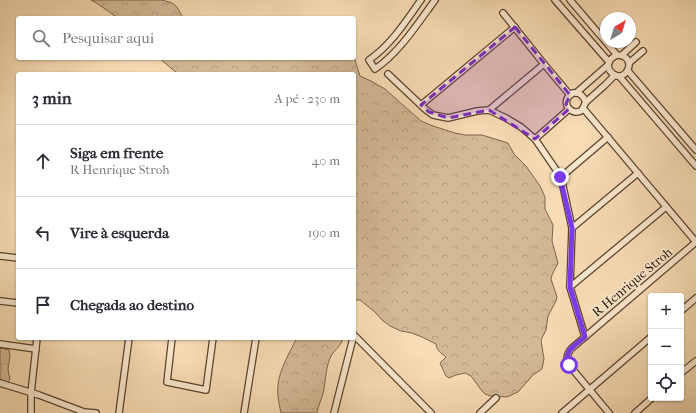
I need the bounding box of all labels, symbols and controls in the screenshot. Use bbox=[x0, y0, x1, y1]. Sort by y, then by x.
north arrow bbox=[600, 12, 636, 48]
search box bbox=[16, 16, 356, 60]
icon: search bbox=[30, 27, 52, 49]
text: Pesquisar aqui bbox=[62, 29, 154, 47]
text: 3 min bbox=[32, 88, 72, 108]
text: A pé · 230 m bbox=[274, 91, 340, 106]
text: Siga em frente bbox=[70, 144, 163, 162]
icon: ahead bbox=[32, 150, 54, 172]
text: 40 m bbox=[312, 153, 340, 168]
text: R Henrique Stroh bbox=[70, 162, 169, 177]
route end bbox=[551, 168, 569, 186]
icon: left bbox=[32, 222, 54, 244]
text: Vire à esquerda bbox=[70, 224, 169, 242]
text: 190 m bbox=[308, 225, 340, 240]
street label: R Henrique Stroh bbox=[589, 244, 675, 320]
map controls bbox=[648, 293, 684, 401]
button: + bbox=[648, 293, 684, 329]
icon: arrive bbox=[32, 294, 54, 316]
text: Chegada ao destino bbox=[70, 296, 194, 314]
button: − bbox=[648, 329, 684, 365]
route start bbox=[560, 356, 578, 374]
button: locate bbox=[648, 365, 684, 401]

